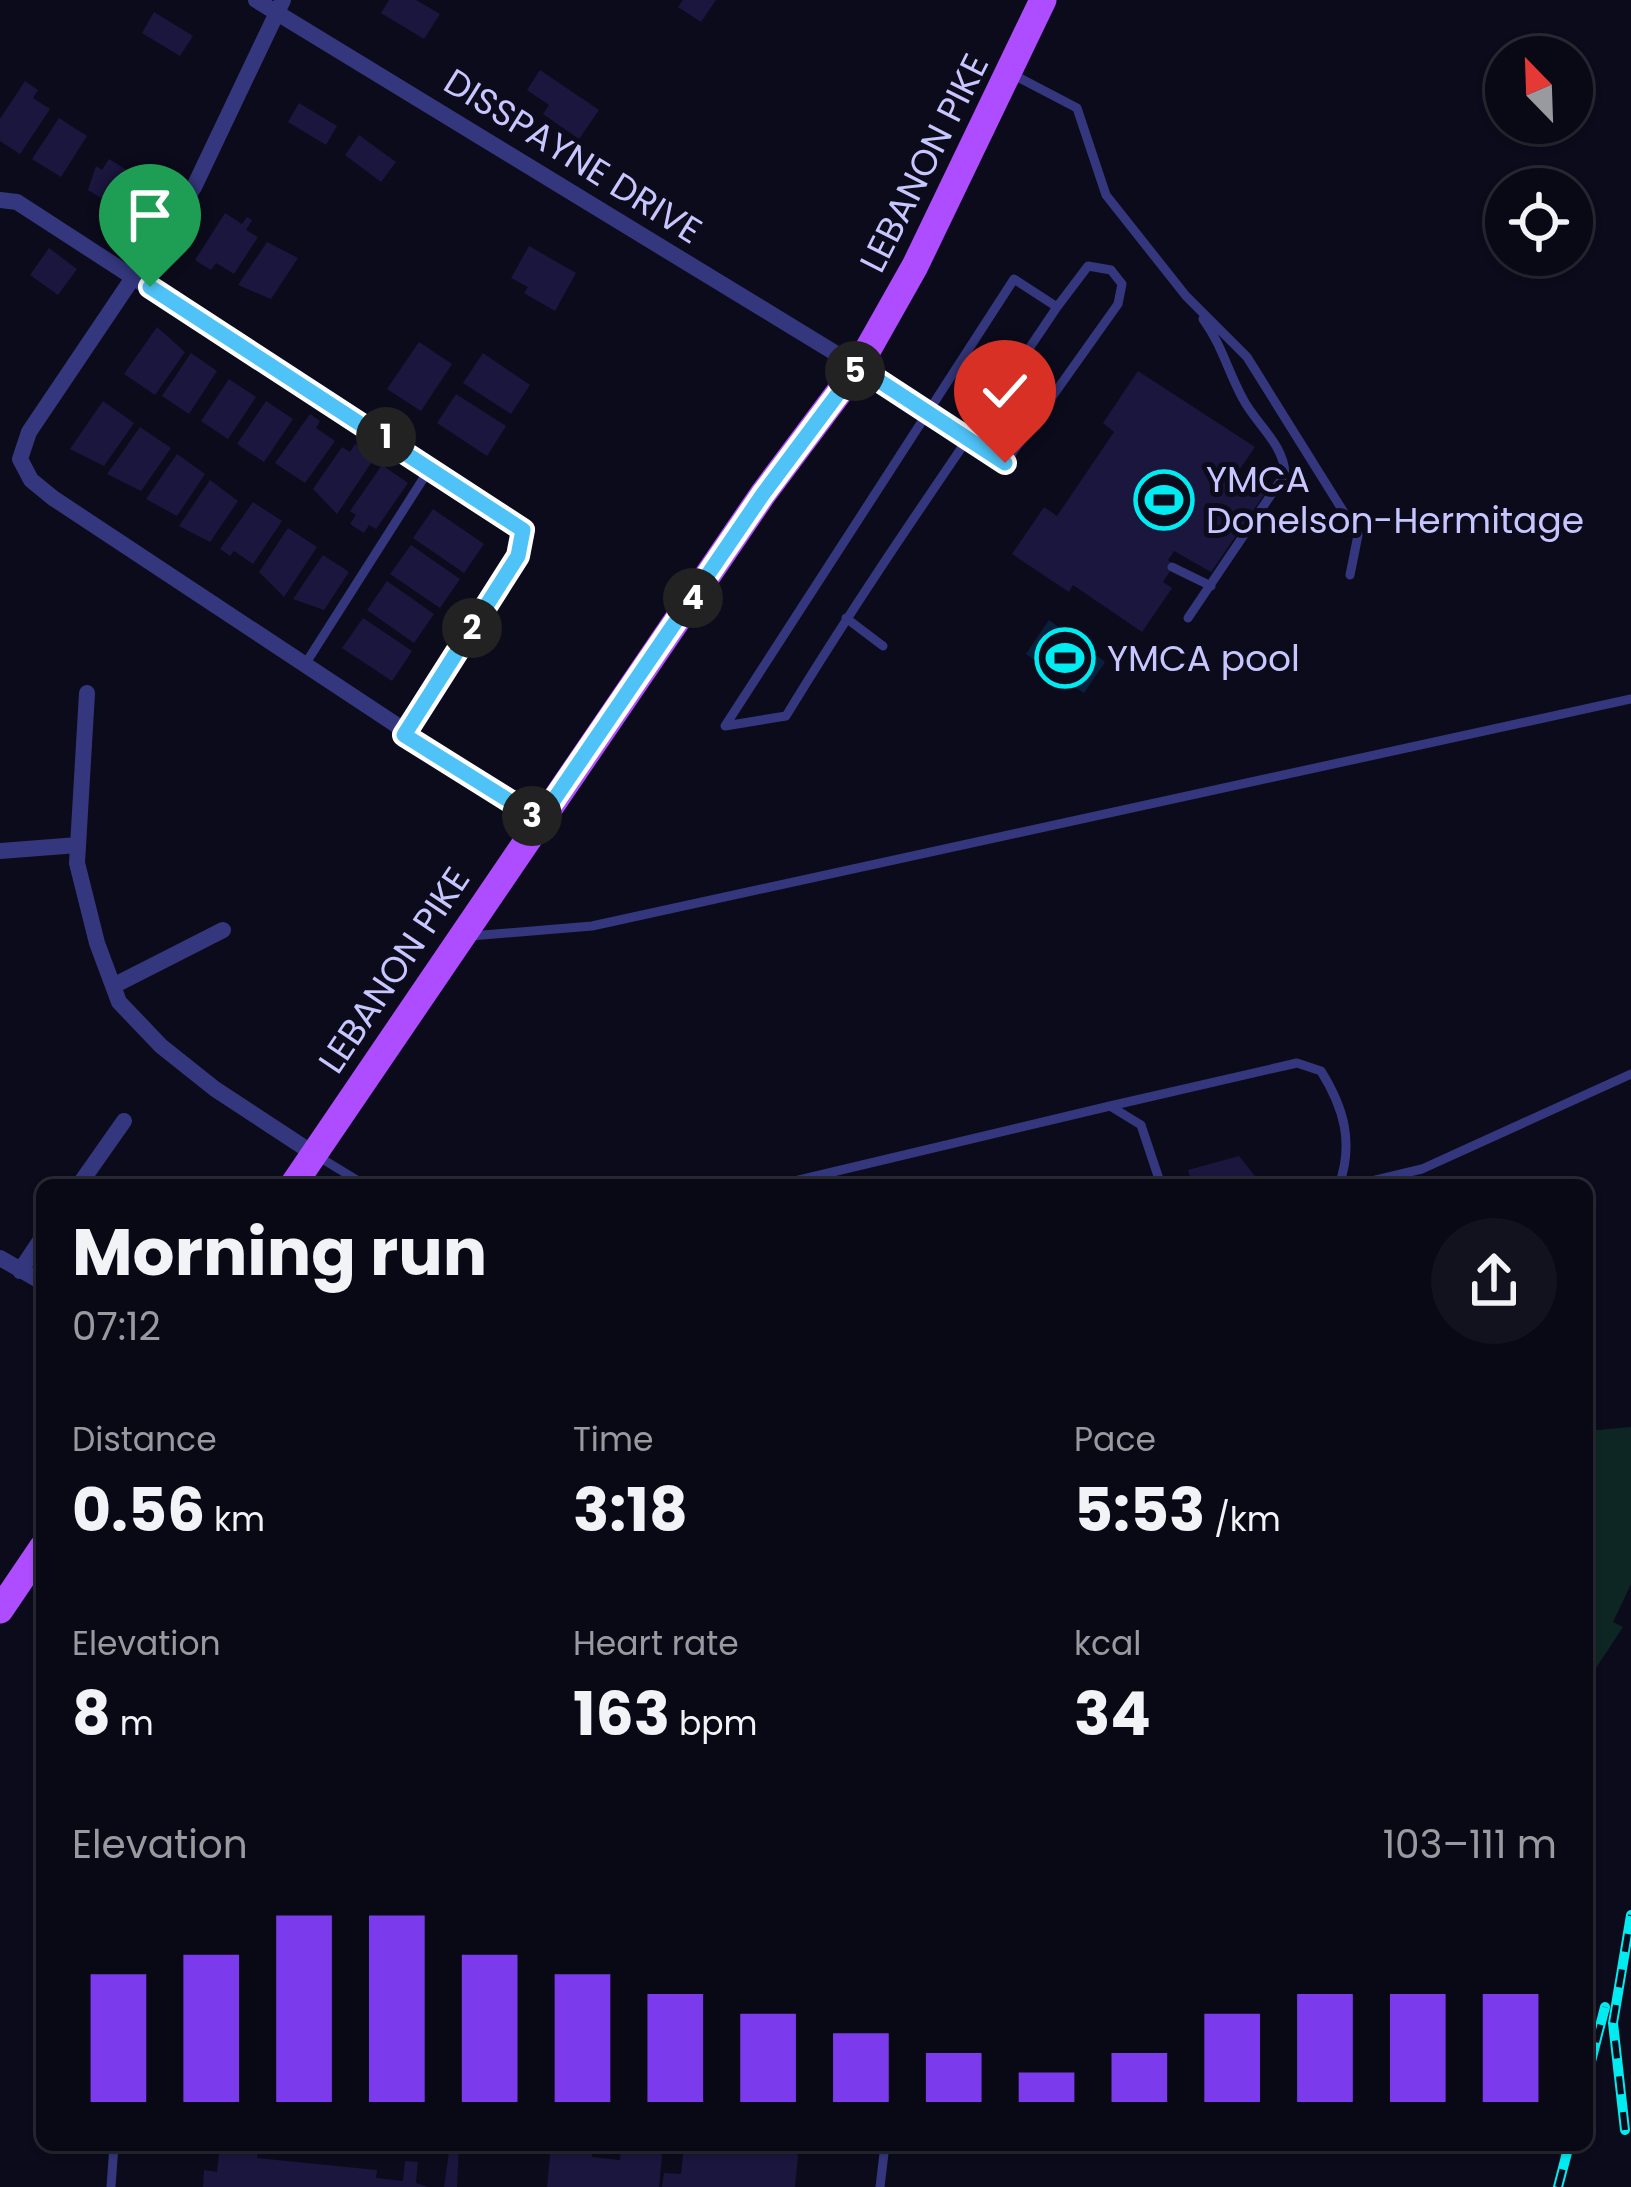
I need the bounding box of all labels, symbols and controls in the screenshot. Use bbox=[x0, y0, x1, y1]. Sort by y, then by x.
north arrow bbox=[1485, 36, 1593, 144]
map controls bbox=[1485, 36, 1593, 276]
street label: LEBANON PIKE bbox=[847, 45, 1001, 281]
street label: DISSPAYNE DRIVE bbox=[434, 56, 712, 256]
pin bbox=[99, 164, 201, 287]
button: locate bbox=[1485, 168, 1593, 276]
icon: arrive bbox=[117, 182, 183, 248]
pin bbox=[954, 340, 1056, 463]
pin: 5 bbox=[825, 341, 885, 401]
text: 5 bbox=[844, 347, 866, 394]
icon: check bbox=[972, 358, 1038, 424]
pin: 1 bbox=[356, 407, 416, 467]
text: 1 bbox=[380, 413, 392, 460]
place label: YMCA Donelson-Hermitage bbox=[1206, 454, 1584, 546]
sports icon: YMCA Donelson-Hermitage bbox=[1133, 469, 1195, 531]
pin: 4 bbox=[663, 568, 723, 628]
text: 4 bbox=[682, 574, 704, 621]
pin: 2 bbox=[442, 598, 502, 658]
text: 2 bbox=[463, 604, 481, 651]
sports icon: YMCA pool bbox=[1034, 627, 1096, 689]
place label: YMCA pool bbox=[1107, 633, 1300, 684]
pin: 3 bbox=[502, 786, 562, 846]
text: 3 bbox=[522, 792, 542, 839]
street label: LEBANON PIKE bbox=[306, 857, 482, 1083]
text: Morning run bbox=[72, 1206, 487, 1298]
button: share bbox=[1431, 1218, 1557, 1344]
text: 07:12 bbox=[72, 1299, 161, 1354]
text: Distance bbox=[72, 1416, 217, 1463]
text: Time bbox=[573, 1416, 653, 1463]
text: Pace bbox=[1074, 1416, 1156, 1463]
text: 0.56 bbox=[72, 1468, 205, 1552]
text: 3:18 bbox=[573, 1468, 688, 1552]
text: 5:53 bbox=[1074, 1468, 1205, 1552]
text: km bbox=[205, 1496, 265, 1543]
text: /km bbox=[1205, 1496, 1281, 1543]
text: Elevation bbox=[72, 1620, 221, 1667]
text: Heart rate bbox=[573, 1620, 739, 1667]
text: kcal bbox=[1074, 1620, 1141, 1667]
text: 8 bbox=[72, 1672, 111, 1756]
text: 163 bbox=[573, 1672, 670, 1756]
text: 34 bbox=[1074, 1672, 1151, 1756]
text: m bbox=[111, 1700, 154, 1747]
text: bpm bbox=[670, 1700, 758, 1747]
text: Elevation bbox=[72, 1817, 248, 1872]
text: 103–111 m bbox=[1383, 1817, 1557, 1872]

